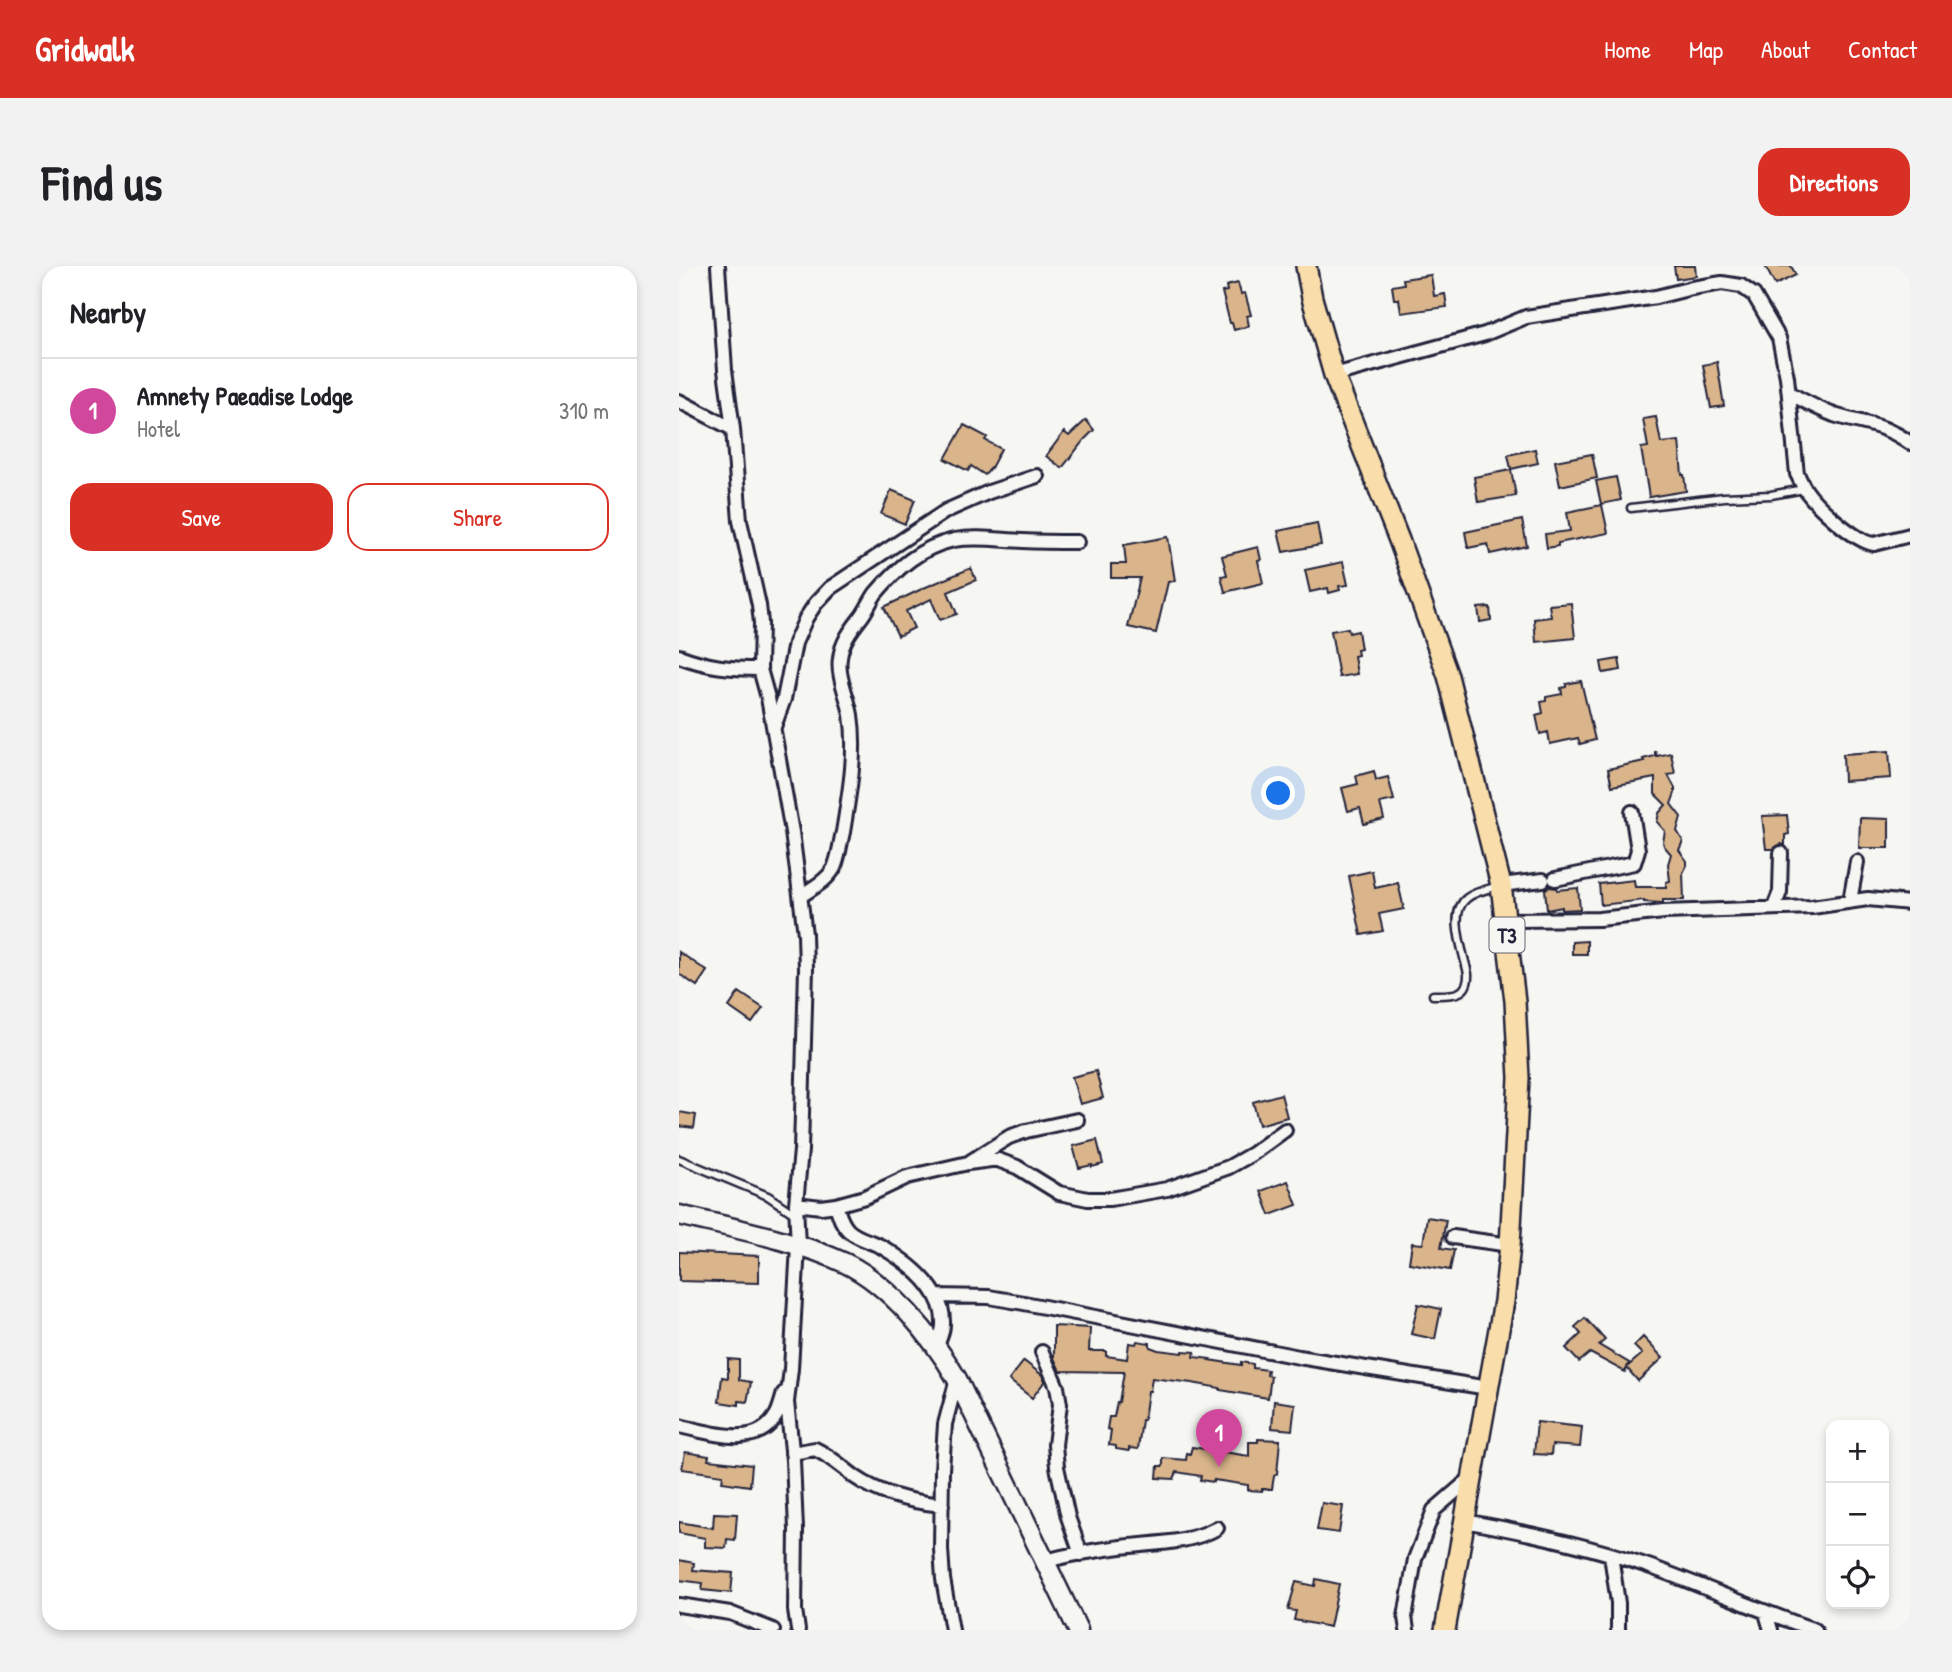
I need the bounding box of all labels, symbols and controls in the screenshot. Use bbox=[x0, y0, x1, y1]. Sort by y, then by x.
text: Gridwalk bbox=[35, 27, 135, 71]
text: Home bbox=[1604, 33, 1651, 65]
text: Map bbox=[1689, 33, 1723, 65]
text: About bbox=[1761, 33, 1810, 65]
text: Contact bbox=[1848, 33, 1917, 65]
button: Directions bbox=[1758, 148, 1910, 216]
text: Find us bbox=[42, 149, 162, 215]
text: Nearby bbox=[70, 292, 146, 332]
text: Amnety Paeadise Lodge bbox=[137, 378, 353, 413]
text: 1 bbox=[89, 395, 97, 426]
text: 310 m bbox=[559, 395, 609, 426]
text: Hotel bbox=[137, 413, 180, 444]
button: Save bbox=[70, 483, 333, 551]
button: Share bbox=[347, 483, 609, 551]
your location bbox=[1261, 776, 1295, 810]
road number: T3 bbox=[1489, 918, 1525, 952]
pin: 1 bbox=[1196, 1409, 1242, 1467]
map controls bbox=[1826, 1420, 1889, 1609]
button: + bbox=[1826, 1420, 1889, 1483]
button: − bbox=[1826, 1483, 1889, 1546]
button: locate bbox=[1826, 1546, 1889, 1609]

